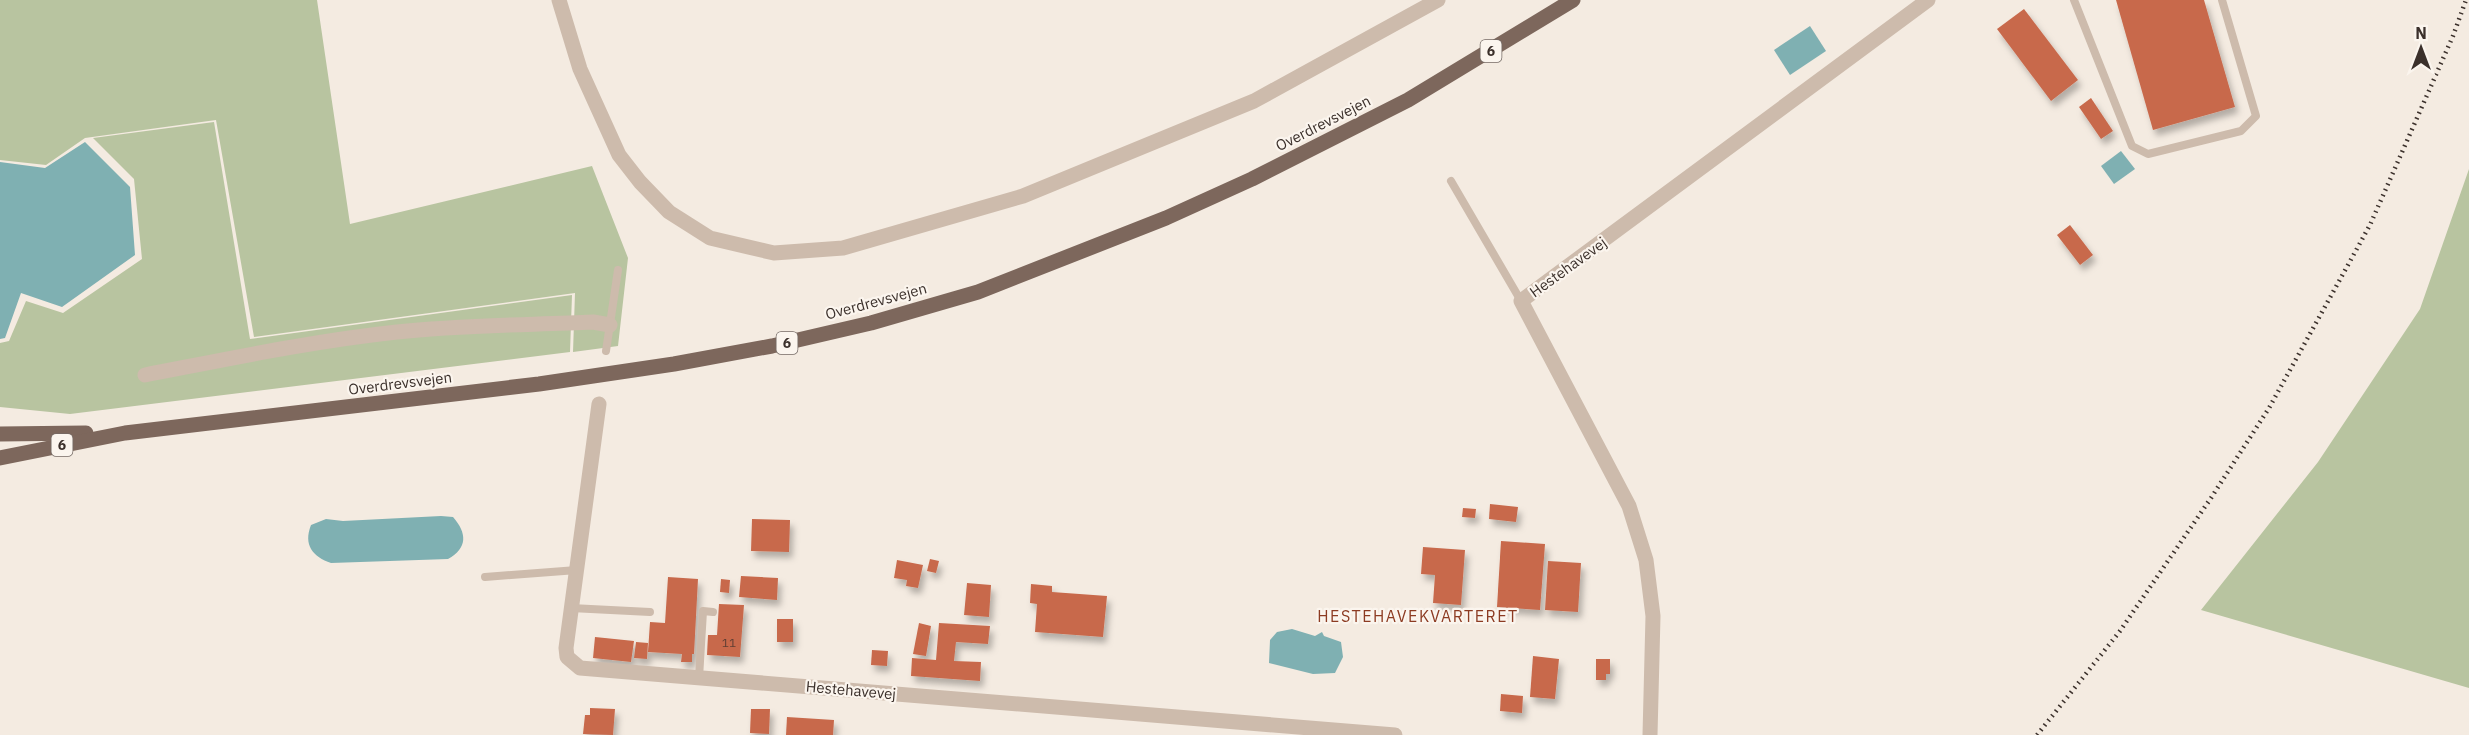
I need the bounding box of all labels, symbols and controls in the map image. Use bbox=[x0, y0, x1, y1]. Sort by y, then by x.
north arrow bbox=[2391, 18, 2451, 78]
text: N bbox=[2415, 23, 2427, 43]
road number: 6 bbox=[1480, 40, 1502, 62]
street label: Overdrevsvejen bbox=[1272, 91, 1374, 155]
street label: Hestehavevej bbox=[1526, 233, 1610, 301]
street label: Overdrevsvejen bbox=[823, 278, 929, 324]
road number: 6 bbox=[776, 332, 798, 354]
street label: Overdrevsvejen bbox=[347, 367, 453, 399]
road number: 6 bbox=[52, 434, 72, 456]
district label: HESTEHAVEKVARTERET bbox=[1317, 606, 1519, 626]
house number: 11 bbox=[722, 635, 736, 650]
street label: Hestehavevej bbox=[805, 677, 897, 703]

